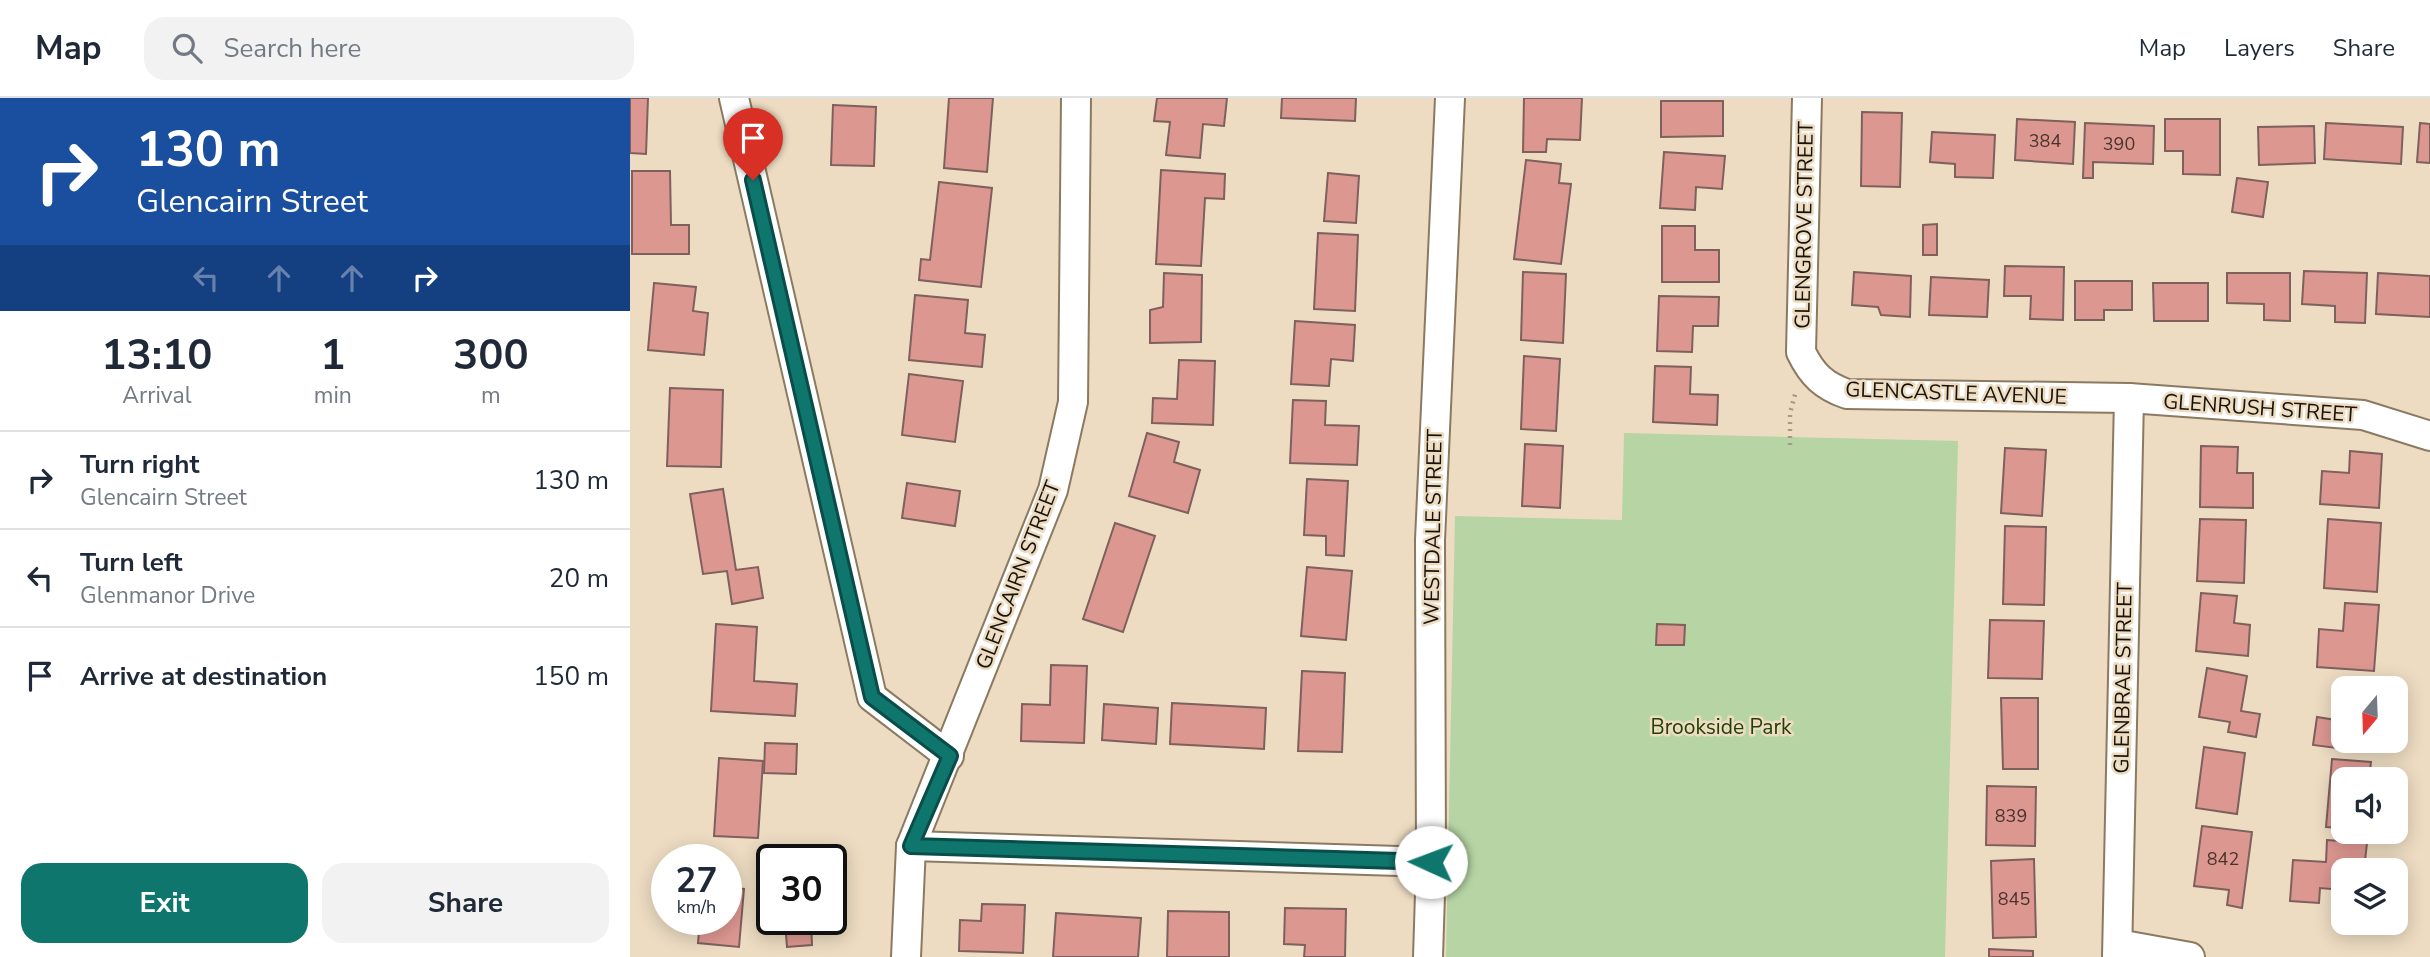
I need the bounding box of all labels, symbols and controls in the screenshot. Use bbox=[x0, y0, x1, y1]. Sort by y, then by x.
search box bbox=[144, 17, 634, 80]
text: Map bbox=[35, 26, 102, 71]
icon: search bbox=[168, 29, 206, 67]
text: Search here bbox=[224, 31, 361, 66]
text: Map bbox=[2139, 32, 2186, 64]
text: Layers bbox=[2224, 32, 2295, 64]
text: Share bbox=[2333, 32, 2395, 64]
pin bbox=[723, 108, 783, 180]
text: 130 m bbox=[136, 116, 280, 183]
icon: arrive bbox=[734, 119, 772, 157]
street label: GLENGROVE STREET bbox=[1788, 121, 1820, 329]
icon: right bbox=[21, 126, 112, 217]
house number: 384 bbox=[2029, 129, 2061, 153]
house number: 390 bbox=[2103, 132, 2135, 156]
text: Glencairn Street bbox=[136, 180, 368, 223]
icon: left bbox=[187, 259, 225, 297]
icon: ahead bbox=[260, 259, 298, 297]
icon: ahead bbox=[333, 259, 371, 297]
icon: right bbox=[406, 259, 444, 297]
text: 13:10 bbox=[101, 327, 212, 384]
text: 1 bbox=[320, 327, 345, 384]
text: 300 bbox=[453, 327, 529, 384]
street label: GLENCASTLE AVENUE bbox=[1845, 375, 2067, 411]
text: Arrival bbox=[122, 380, 191, 411]
text: min bbox=[314, 380, 352, 411]
text: m bbox=[481, 380, 501, 411]
street label: GLENRUSH STREET bbox=[2162, 387, 2358, 429]
street label: WESTDALE STREET bbox=[1417, 428, 1449, 625]
text: Turn right bbox=[80, 447, 199, 482]
icon: right bbox=[21, 461, 59, 499]
text: 130 m bbox=[533, 463, 609, 498]
street label: GLENCAIRN STREET bbox=[969, 476, 1067, 673]
text: Glencairn Street bbox=[80, 482, 247, 513]
text: Turn left bbox=[80, 545, 183, 580]
icon: left bbox=[21, 559, 59, 597]
text: 20 m bbox=[549, 561, 609, 596]
text: Glenmanor Drive bbox=[80, 580, 255, 611]
street label: GLENBRAE STREET bbox=[2107, 582, 2139, 774]
icon: arrive bbox=[21, 657, 59, 695]
text: Arrive at destination bbox=[80, 659, 327, 694]
text: 150 m bbox=[533, 659, 609, 694]
north arrow bbox=[2331, 676, 2408, 752]
map controls bbox=[2331, 676, 2408, 935]
park label: Brookside Park bbox=[1651, 713, 1792, 741]
button: sound bbox=[2331, 767, 2408, 844]
house number: 839 bbox=[1995, 804, 2027, 828]
position arrow bbox=[1394, 825, 1468, 899]
speed limit sign: 30 bbox=[756, 844, 847, 935]
house number: 842 bbox=[2207, 847, 2239, 871]
text: 27 bbox=[675, 857, 718, 904]
button: layers bbox=[2331, 858, 2408, 935]
button: Exit bbox=[21, 863, 308, 943]
button: Share bbox=[322, 863, 609, 943]
house number: 845 bbox=[1998, 887, 2030, 911]
text: km/h bbox=[677, 895, 716, 919]

